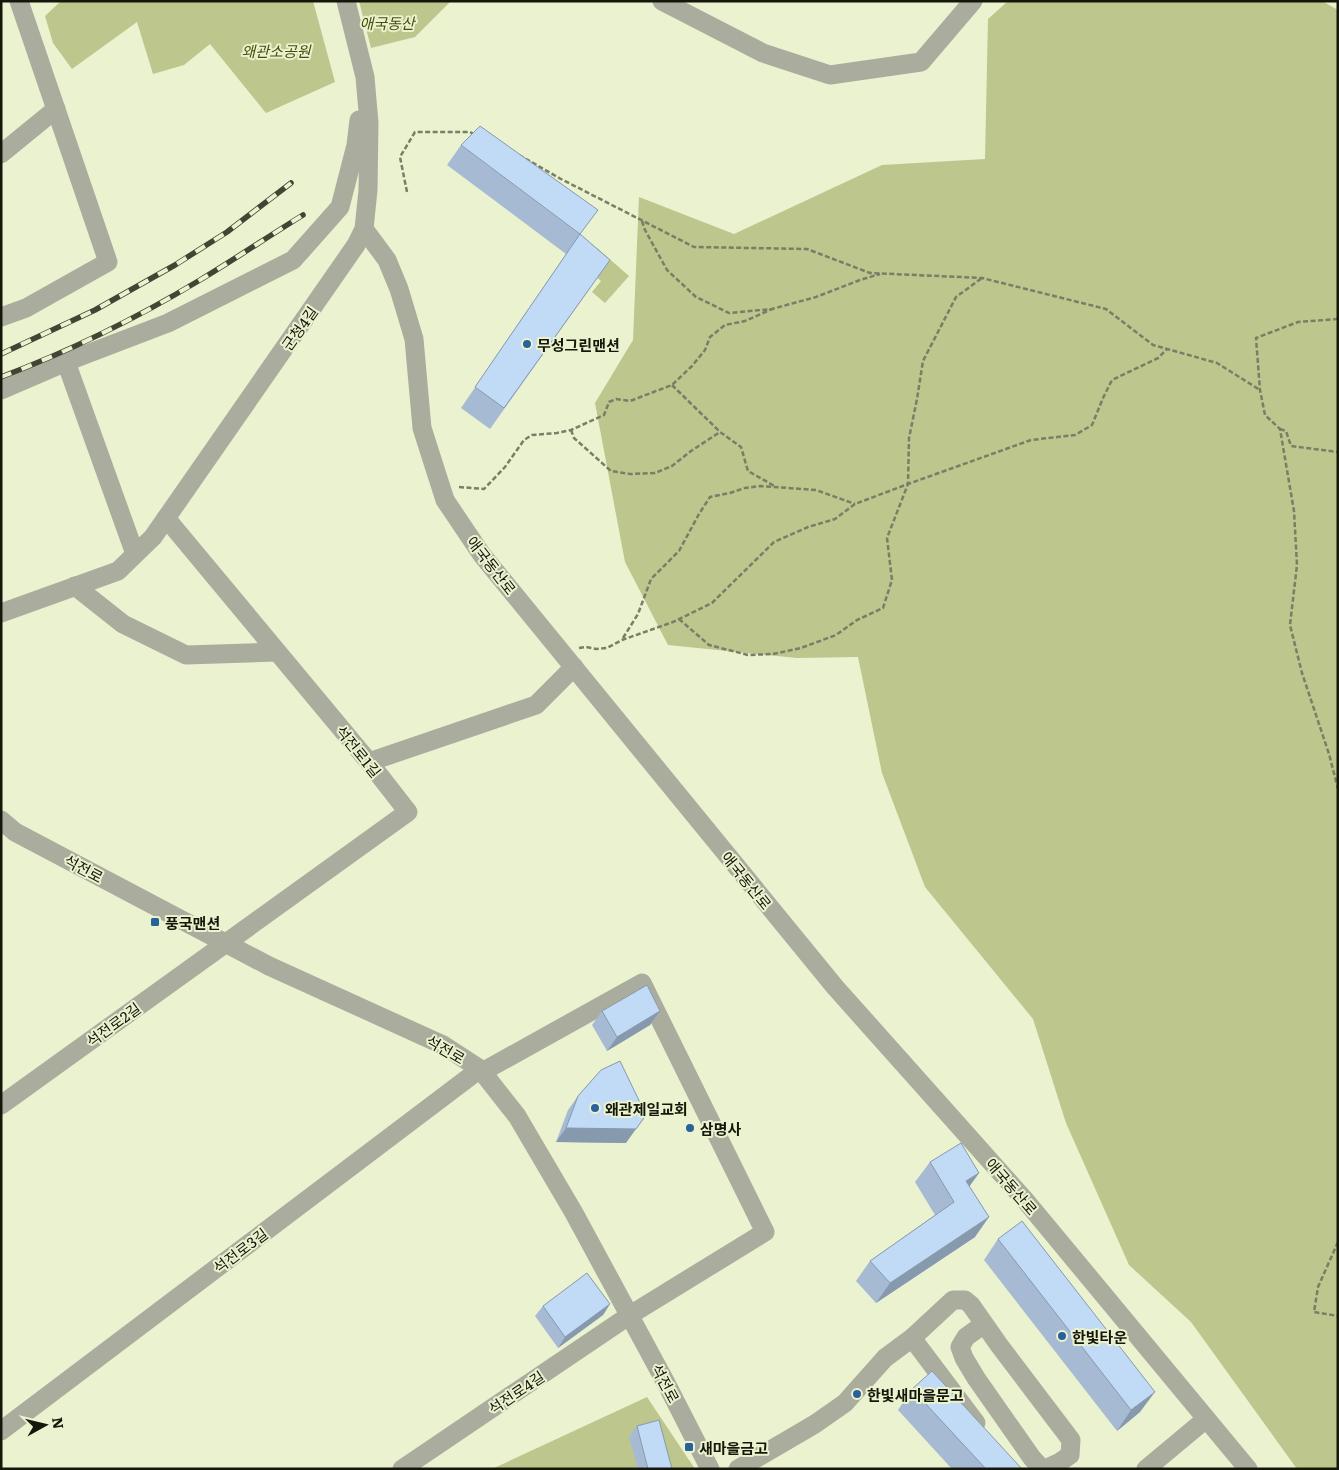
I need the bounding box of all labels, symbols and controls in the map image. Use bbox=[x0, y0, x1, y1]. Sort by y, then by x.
park label: 애국동산 bbox=[359, 11, 417, 34]
park label: 왜관소공원 bbox=[241, 39, 312, 62]
street label: 군청4길 bbox=[275, 301, 323, 355]
place label: 무성그린맨션 bbox=[537, 333, 620, 356]
marker: 무성그린맨션 bbox=[521, 338, 533, 350]
street label: 애국동산로 bbox=[462, 531, 522, 599]
street label: 석전로1길 bbox=[331, 720, 387, 782]
street label: 애국동산로 bbox=[716, 846, 778, 914]
street label: 석전로 bbox=[60, 848, 108, 888]
place label: 풍국맨션 bbox=[165, 911, 220, 934]
marker: 풍국맨션 bbox=[149, 916, 161, 928]
street label: 석전로2길 bbox=[81, 996, 145, 1052]
street label: 석전로 bbox=[422, 1029, 470, 1069]
place label: 왜관제일교회 bbox=[605, 1097, 688, 1120]
marker: 왜관제일교회 bbox=[589, 1102, 601, 1114]
place label: 삼명사 bbox=[700, 1117, 742, 1140]
marker: 삼명사 bbox=[684, 1122, 696, 1134]
street label: 애국동산로 bbox=[981, 1152, 1043, 1220]
street label: 석전로3길 bbox=[208, 1222, 272, 1278]
place label: 한빛타운 bbox=[1072, 1325, 1127, 1348]
marker: 한빛타운 bbox=[1056, 1330, 1068, 1342]
street label: 석전로 bbox=[646, 1359, 686, 1407]
street label: 석전로4길 bbox=[483, 1365, 549, 1419]
place label: 한빛새마을문고 bbox=[867, 1383, 964, 1406]
marker: 한빛새마을문고 bbox=[851, 1388, 863, 1400]
north arrow bbox=[20, 1400, 70, 1450]
text: N bbox=[48, 1416, 70, 1431]
place label: 새마을금고 bbox=[699, 1436, 768, 1459]
marker: 새마을금고 bbox=[683, 1441, 695, 1453]

